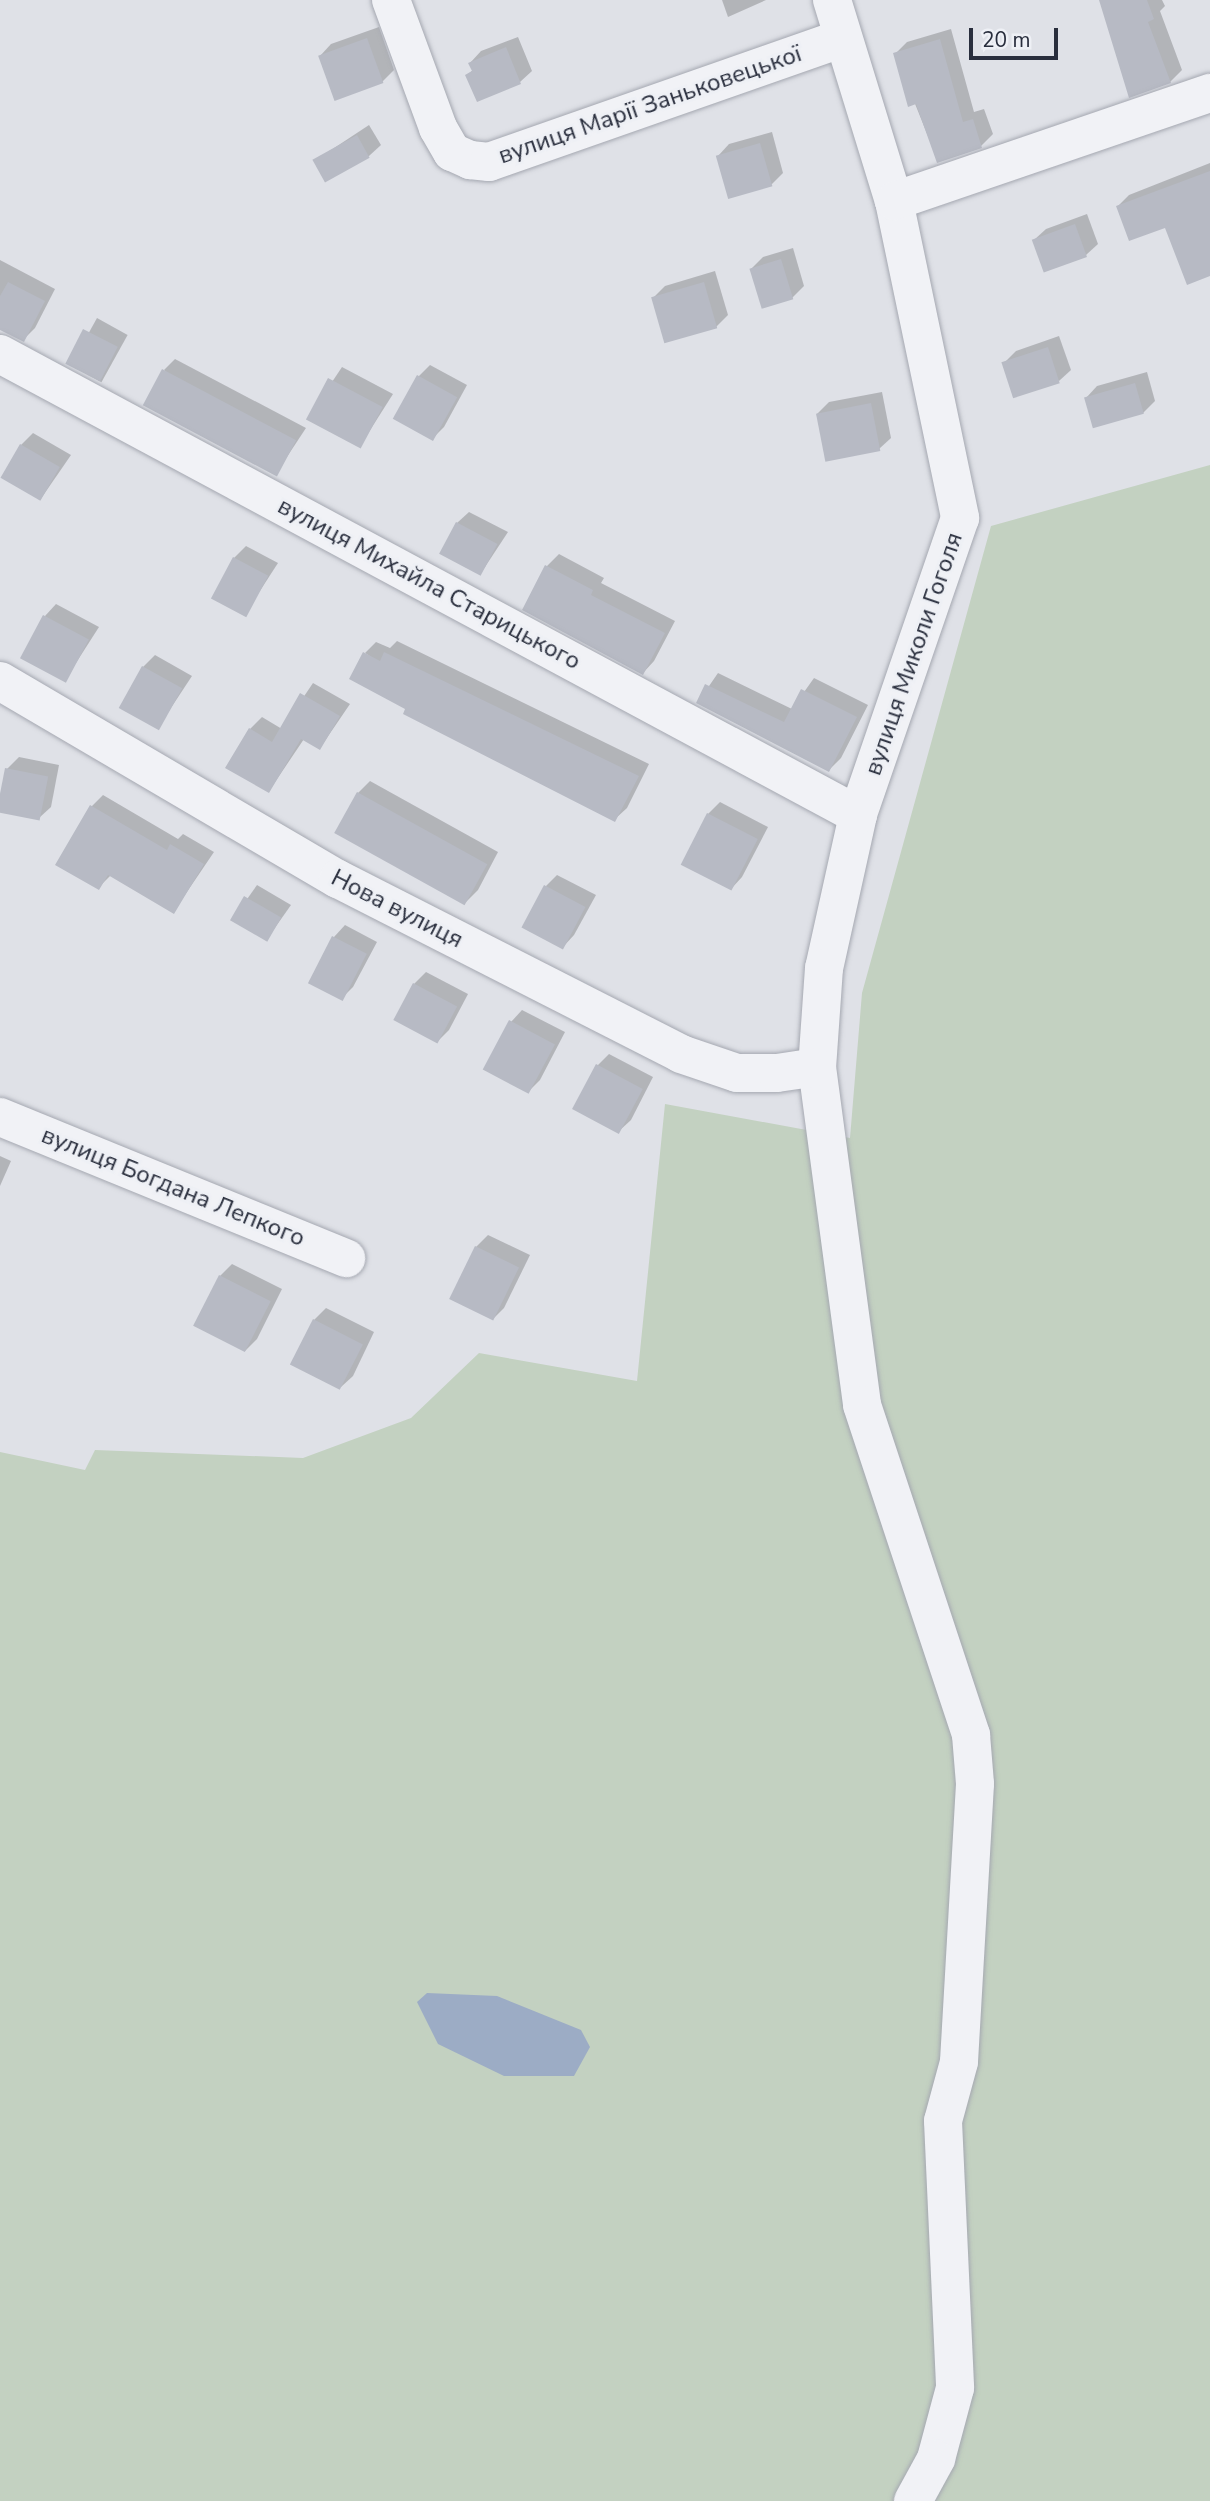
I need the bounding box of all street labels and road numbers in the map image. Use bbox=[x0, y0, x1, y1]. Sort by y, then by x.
street label: вулиця Марії Заньковецької bbox=[495, 40, 805, 170]
street label: вулиця Михайла Старицького bbox=[273, 492, 585, 676]
street label: вулиця Миколи Гоголя bbox=[859, 529, 969, 779]
street label: Нова вулиця bbox=[326, 863, 468, 955]
street label: вулиця Богдана Лепкого bbox=[37, 1121, 309, 1253]

